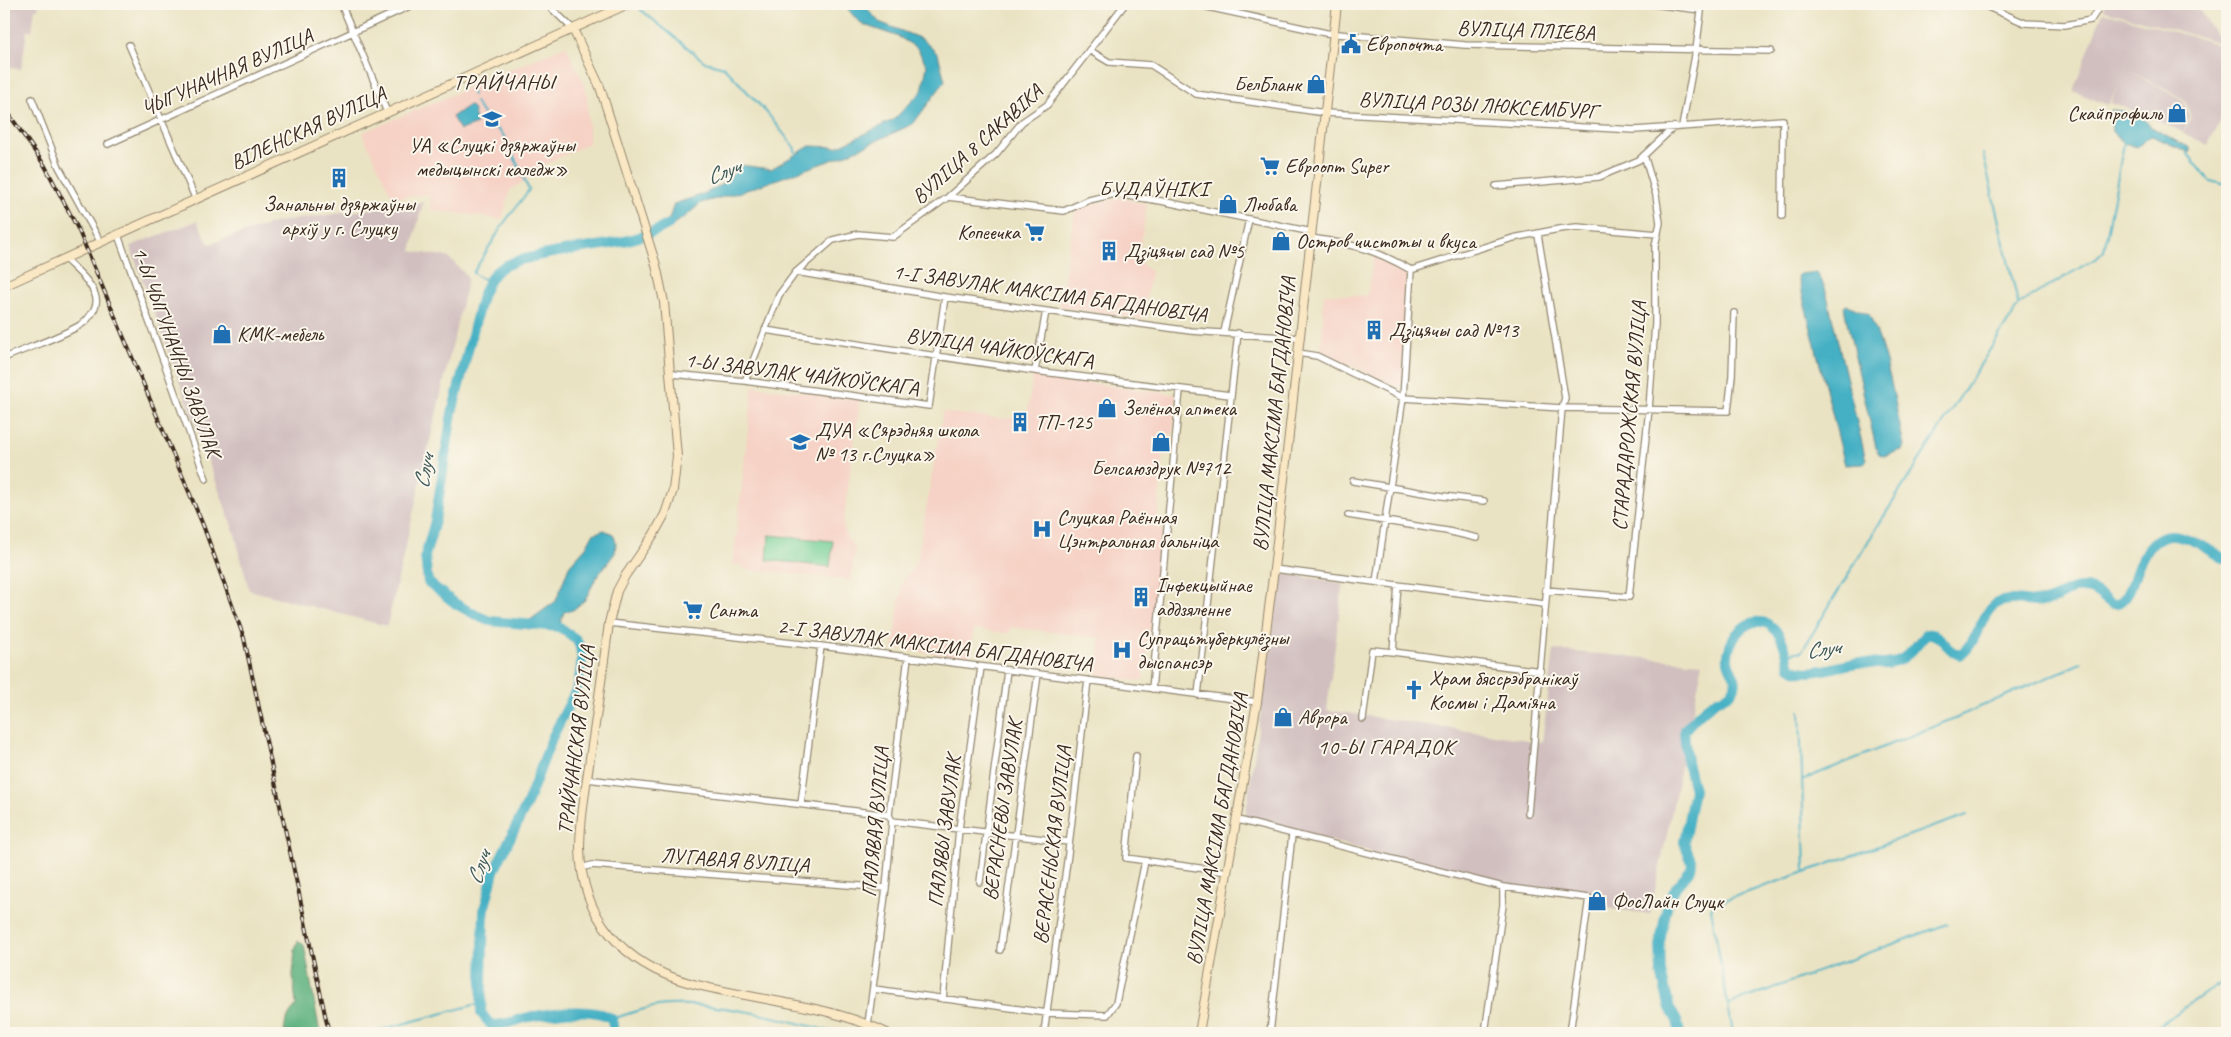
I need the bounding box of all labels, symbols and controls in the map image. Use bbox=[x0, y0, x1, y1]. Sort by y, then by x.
street label: ВУЛІЦА ПЛІЕВА bbox=[1457, 15, 1596, 45]
street label: ЧЫГУНАЧНАЯ ВУЛІЦА bbox=[137, 22, 318, 121]
place label: Европочта bbox=[1366, 31, 1445, 57]
public building icon: Европочта bbox=[1340, 33, 1362, 55]
district label: ТРАЙЧАНЫ bbox=[453, 68, 557, 96]
place label: БелБланк bbox=[1234, 71, 1303, 97]
shop icon: БелБланк bbox=[1305, 73, 1327, 95]
street label: ВУЛІЦА 8 САКАВІКА bbox=[906, 78, 1049, 209]
street label: ВІЛЕНСКАЯ ВУЛІЦА bbox=[226, 80, 391, 175]
street label: ВУЛІЦА РОЗЫ ЛЮКСЕМБУРГ bbox=[1358, 86, 1602, 124]
place label: Скайпрофиль bbox=[2067, 100, 2163, 126]
shop icon: Скайпрофиль bbox=[2166, 102, 2188, 124]
school or university icon: УА «Слуцкі дзяржаўны медыцынскі каледж» bbox=[481, 108, 503, 130]
place label: УА «Слуцкі дзяржаўны медыцынскі каледж» bbox=[409, 132, 577, 182]
water label: Случ bbox=[702, 151, 748, 191]
place label: Евроопт Super bbox=[1285, 153, 1390, 179]
supermarket icon: Евроопт Super bbox=[1259, 155, 1281, 177]
building icon: Занальны дзяржаўны архіў у г. Слуцку bbox=[328, 167, 350, 189]
district label: БУДАЎНІКІ bbox=[1099, 175, 1213, 203]
place label: Занальны дзяржаўны архіў у г. Слуцку bbox=[263, 191, 417, 241]
place label: Любава bbox=[1243, 191, 1299, 217]
shop icon: Любава bbox=[1217, 193, 1239, 215]
place label: Копеечка bbox=[957, 219, 1022, 245]
supermarket icon: Копеечка bbox=[1024, 221, 1046, 243]
place label: Остров чистоты и вкуса bbox=[1296, 228, 1478, 254]
shop icon: Остров чистоты и вкуса bbox=[1270, 230, 1292, 252]
place label: Дзіцячы сад №5 bbox=[1124, 238, 1246, 265]
building icon: Дзіцячы сад №5 bbox=[1098, 240, 1120, 262]
street label: 1-Ы ЧЫГУНАЧНЫ ЗАВУЛАК bbox=[127, 243, 229, 465]
street label: 1-І ЗАВУЛАК МАКСІМА БАГДАНОВІЧА bbox=[891, 258, 1210, 328]
street label: ВУЛІЦА МАКСІМА БАГДАНОВІЧА bbox=[1247, 274, 1301, 552]
street label: СТАРАДАРОЖСКАЯ ВУЛІЦА bbox=[1606, 299, 1652, 532]
place label: Дзіцячы сад №13 bbox=[1389, 317, 1520, 344]
building icon: Дзіцячы сад №13 bbox=[1363, 319, 1385, 341]
place label: КМК-мебель bbox=[237, 321, 325, 347]
street label: ВУЛІЦА ЧАЙКОЎСКАГА bbox=[905, 322, 1096, 374]
shop icon: КМК-мебель bbox=[211, 323, 233, 345]
street label: 1-Ы ЗАВУЛАК ЧАЙКОЎСКАГА bbox=[684, 347, 921, 401]
place label: Зелёная аптека bbox=[1122, 395, 1237, 421]
shop icon: Зелёная аптека bbox=[1096, 397, 1118, 419]
place label: ТП-125 bbox=[1035, 409, 1094, 435]
building icon: ТП-125 bbox=[1009, 411, 1031, 433]
place label: ДУА «Сярэдняя школа № 13 г.Слуцка» bbox=[815, 417, 980, 467]
school or university icon: ДУА «Сярэдняя школа № 13 г.Слуцка» bbox=[789, 431, 811, 453]
shop icon: Белсаюздрук №712 bbox=[1150, 431, 1172, 453]
water label: Случ bbox=[407, 448, 442, 491]
place label: Белсаюздрук №712 bbox=[1092, 455, 1232, 481]
place label: Слуцкая Раённая Цэнтральная бальніца bbox=[1057, 504, 1220, 554]
hospital icon: Слуцкая Раённая Цэнтральная бальніца bbox=[1031, 518, 1053, 540]
place label: Інфекцыйнае аддзяленне bbox=[1156, 572, 1253, 622]
building icon: Інфекцыйнае аддзяленне bbox=[1130, 586, 1152, 608]
place label: Санта bbox=[708, 597, 759, 623]
supermarket icon: Санта bbox=[682, 599, 704, 621]
street label: 2-І ЗАВУЛАК МАКСІМА БАГДАНОВІЧА bbox=[776, 613, 1095, 677]
place label: Супрацьтуберкулёзны дыспансэр bbox=[1137, 625, 1290, 675]
water label: Случ bbox=[1805, 633, 1846, 665]
hospital icon: Супрацьтуберкулёзны дыспансэр bbox=[1111, 639, 1133, 661]
street label: ТРАЙЧАНСКАЯ ВУЛІЦА bbox=[552, 643, 601, 836]
place label: Храм бяссрэбранікаў Космы і Даміяна bbox=[1429, 665, 1579, 715]
church icon: Храм бяссрэбранікаў Космы і Даміяна bbox=[1403, 679, 1425, 701]
street label: ВУЛІЦА МАКСІМА БАГДАНОВІЧА bbox=[1180, 690, 1254, 967]
place label: Аврора bbox=[1298, 704, 1348, 730]
shop icon: Аврора bbox=[1272, 706, 1294, 728]
street label: ВЕРАСНЕВЫ ЗАВУЛАК bbox=[976, 713, 1028, 902]
district label: 10-Ы ГАРАДОК bbox=[1317, 733, 1458, 761]
street label: ВЕРАСЕНЬСКАЯ ВУЛІЦА bbox=[1027, 743, 1077, 945]
street label: ПАЛЯВАЯ ВУЛІЦА bbox=[856, 745, 895, 898]
street label: ПАЛЯВЫ ЗАВУЛАК bbox=[922, 749, 967, 908]
street label: ЛУГАВАЯ ВУЛІЦА bbox=[660, 842, 811, 878]
water label: Случ bbox=[460, 843, 499, 888]
place label: ФосЛайн Слуцк bbox=[1612, 888, 1725, 914]
shop icon: ФосЛайн Слуцк bbox=[1586, 890, 1608, 912]

